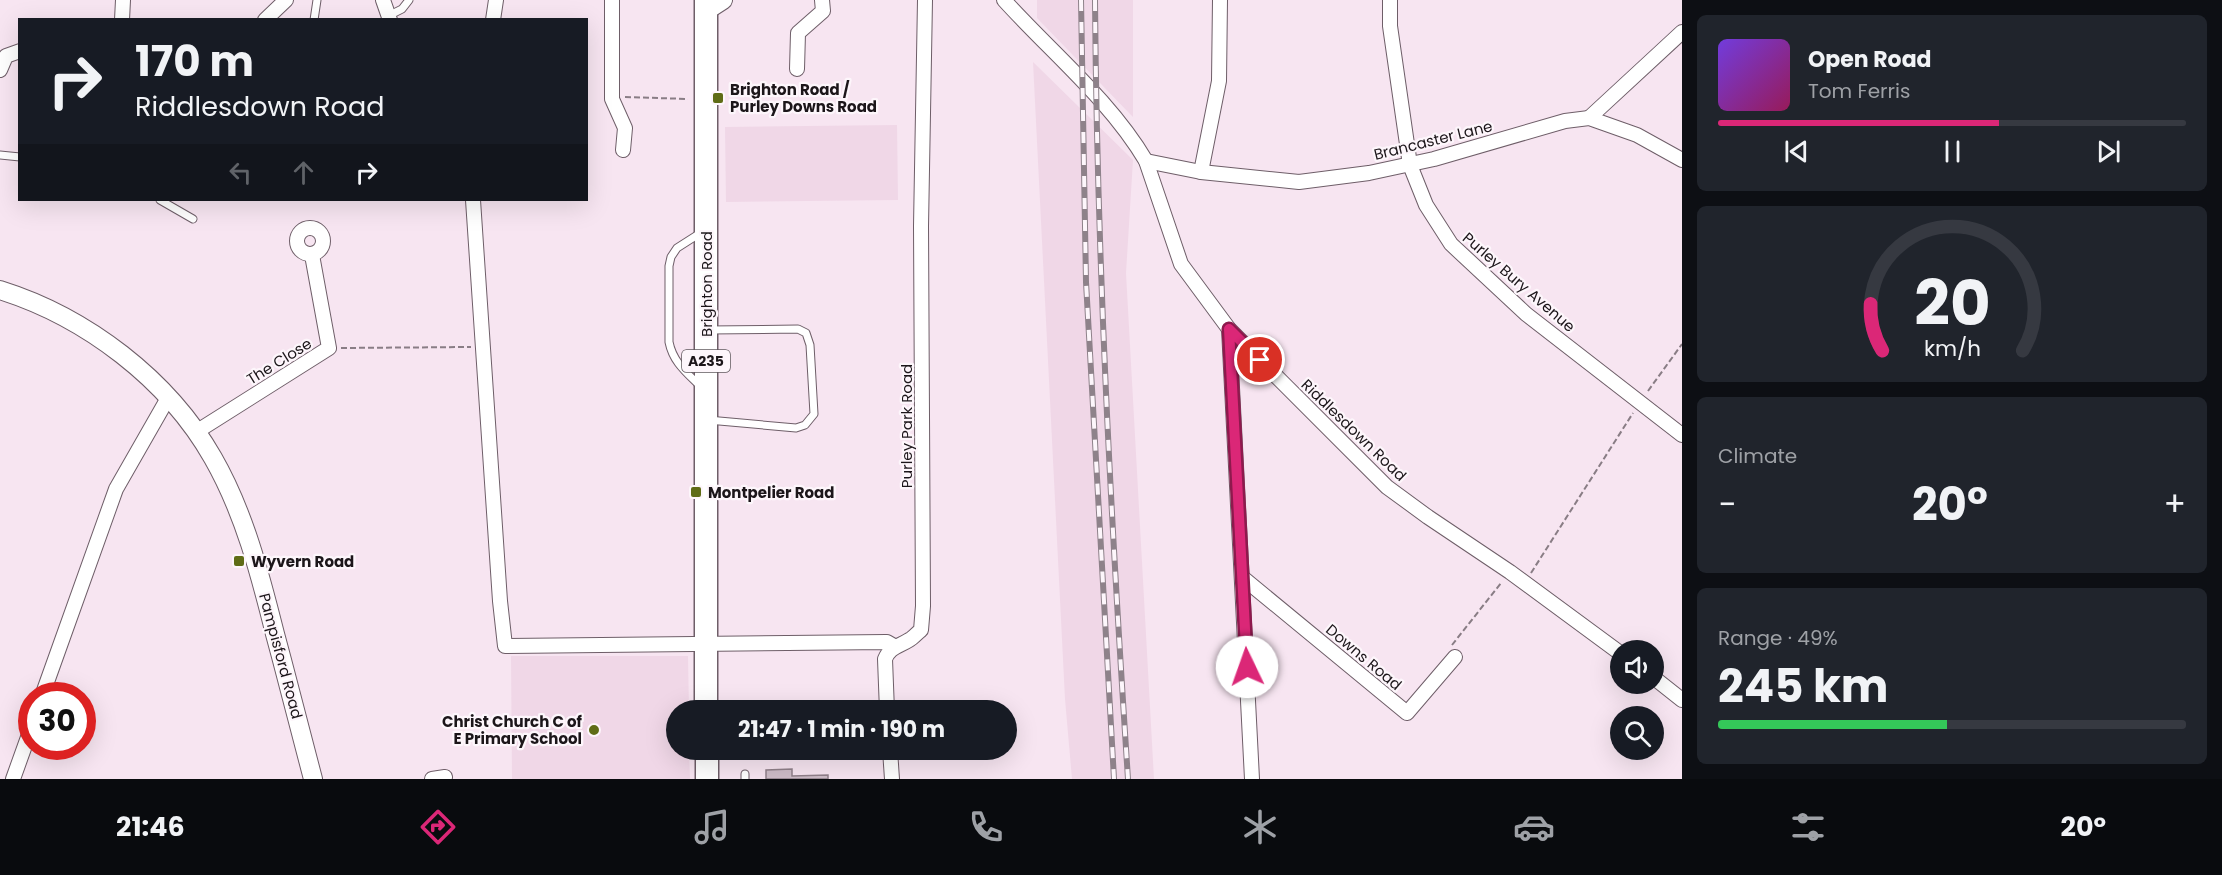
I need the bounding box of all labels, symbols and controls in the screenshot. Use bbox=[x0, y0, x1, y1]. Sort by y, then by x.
text: 170 m bbox=[135, 32, 254, 91]
icon: right bbox=[36, 42, 114, 120]
text: Open Road bbox=[1808, 44, 1932, 75]
text: Tom Ferris bbox=[1808, 77, 1910, 105]
place label: Brighton Road / Purley Downs Road bbox=[730, 79, 877, 117]
text: Riddlesdown Road bbox=[135, 88, 384, 125]
marker: Brighton Road / Purley Downs Road bbox=[711, 91, 725, 105]
street label: Brancaster Lane bbox=[1372, 115, 1494, 165]
icon: previous bbox=[1780, 135, 1813, 168]
icon: pause bbox=[1936, 135, 1969, 168]
icon: next bbox=[2092, 135, 2125, 168]
icon: left bbox=[224, 156, 257, 189]
icon: ahead bbox=[287, 156, 320, 189]
icon: right bbox=[350, 156, 383, 189]
street label: Purley Bury Avenue bbox=[1458, 227, 1580, 337]
street label: Brighton Road bbox=[696, 231, 717, 337]
text: 20 bbox=[1914, 259, 1990, 347]
street label: The Close bbox=[242, 333, 316, 389]
text: km/h bbox=[1923, 333, 1981, 364]
pin bbox=[1234, 334, 1285, 385]
icon: arrive bbox=[1243, 343, 1276, 376]
road number: A235 bbox=[682, 350, 730, 372]
street label: Purley Park Road bbox=[896, 364, 917, 488]
street label: Riddlesdown Road bbox=[1297, 374, 1411, 486]
text: Climate bbox=[1718, 442, 1797, 470]
text: 20° bbox=[1912, 473, 1988, 536]
text: − bbox=[1718, 481, 1736, 528]
text: + bbox=[2163, 481, 2186, 528]
place label: Montpelier Road bbox=[708, 482, 834, 503]
marker: Montpelier Road bbox=[689, 485, 703, 499]
place label: Wyvern Road bbox=[251, 551, 354, 572]
marker: Wyvern Road bbox=[232, 554, 246, 568]
street label: Pampisford Road bbox=[254, 591, 308, 721]
street label: Downs Road bbox=[1322, 619, 1406, 695]
text: Range · 49% bbox=[1718, 624, 1838, 652]
position arrow bbox=[1215, 635, 1279, 699]
map controls bbox=[1610, 640, 1664, 760]
button: sound bbox=[1610, 640, 1664, 694]
text: 245 km bbox=[1718, 655, 1888, 718]
speed limit sign: 30 bbox=[18, 682, 96, 760]
button: search bbox=[1610, 706, 1664, 760]
place label: Christ Church C of E Primary School bbox=[442, 711, 583, 749]
text: 21:47 · 1 min · 190 m bbox=[738, 714, 945, 745]
marker: Christ Church C of E Primary School bbox=[587, 723, 601, 737]
icon: directions bbox=[417, 806, 459, 848]
icon: music bbox=[691, 806, 733, 848]
icon: phone bbox=[965, 806, 1007, 848]
icon: climate bbox=[1239, 806, 1281, 848]
icon: car bbox=[1513, 806, 1555, 848]
icon: filters bbox=[1787, 806, 1829, 848]
text: 21:46 bbox=[116, 808, 185, 845]
text: 20° bbox=[2060, 808, 2106, 845]

